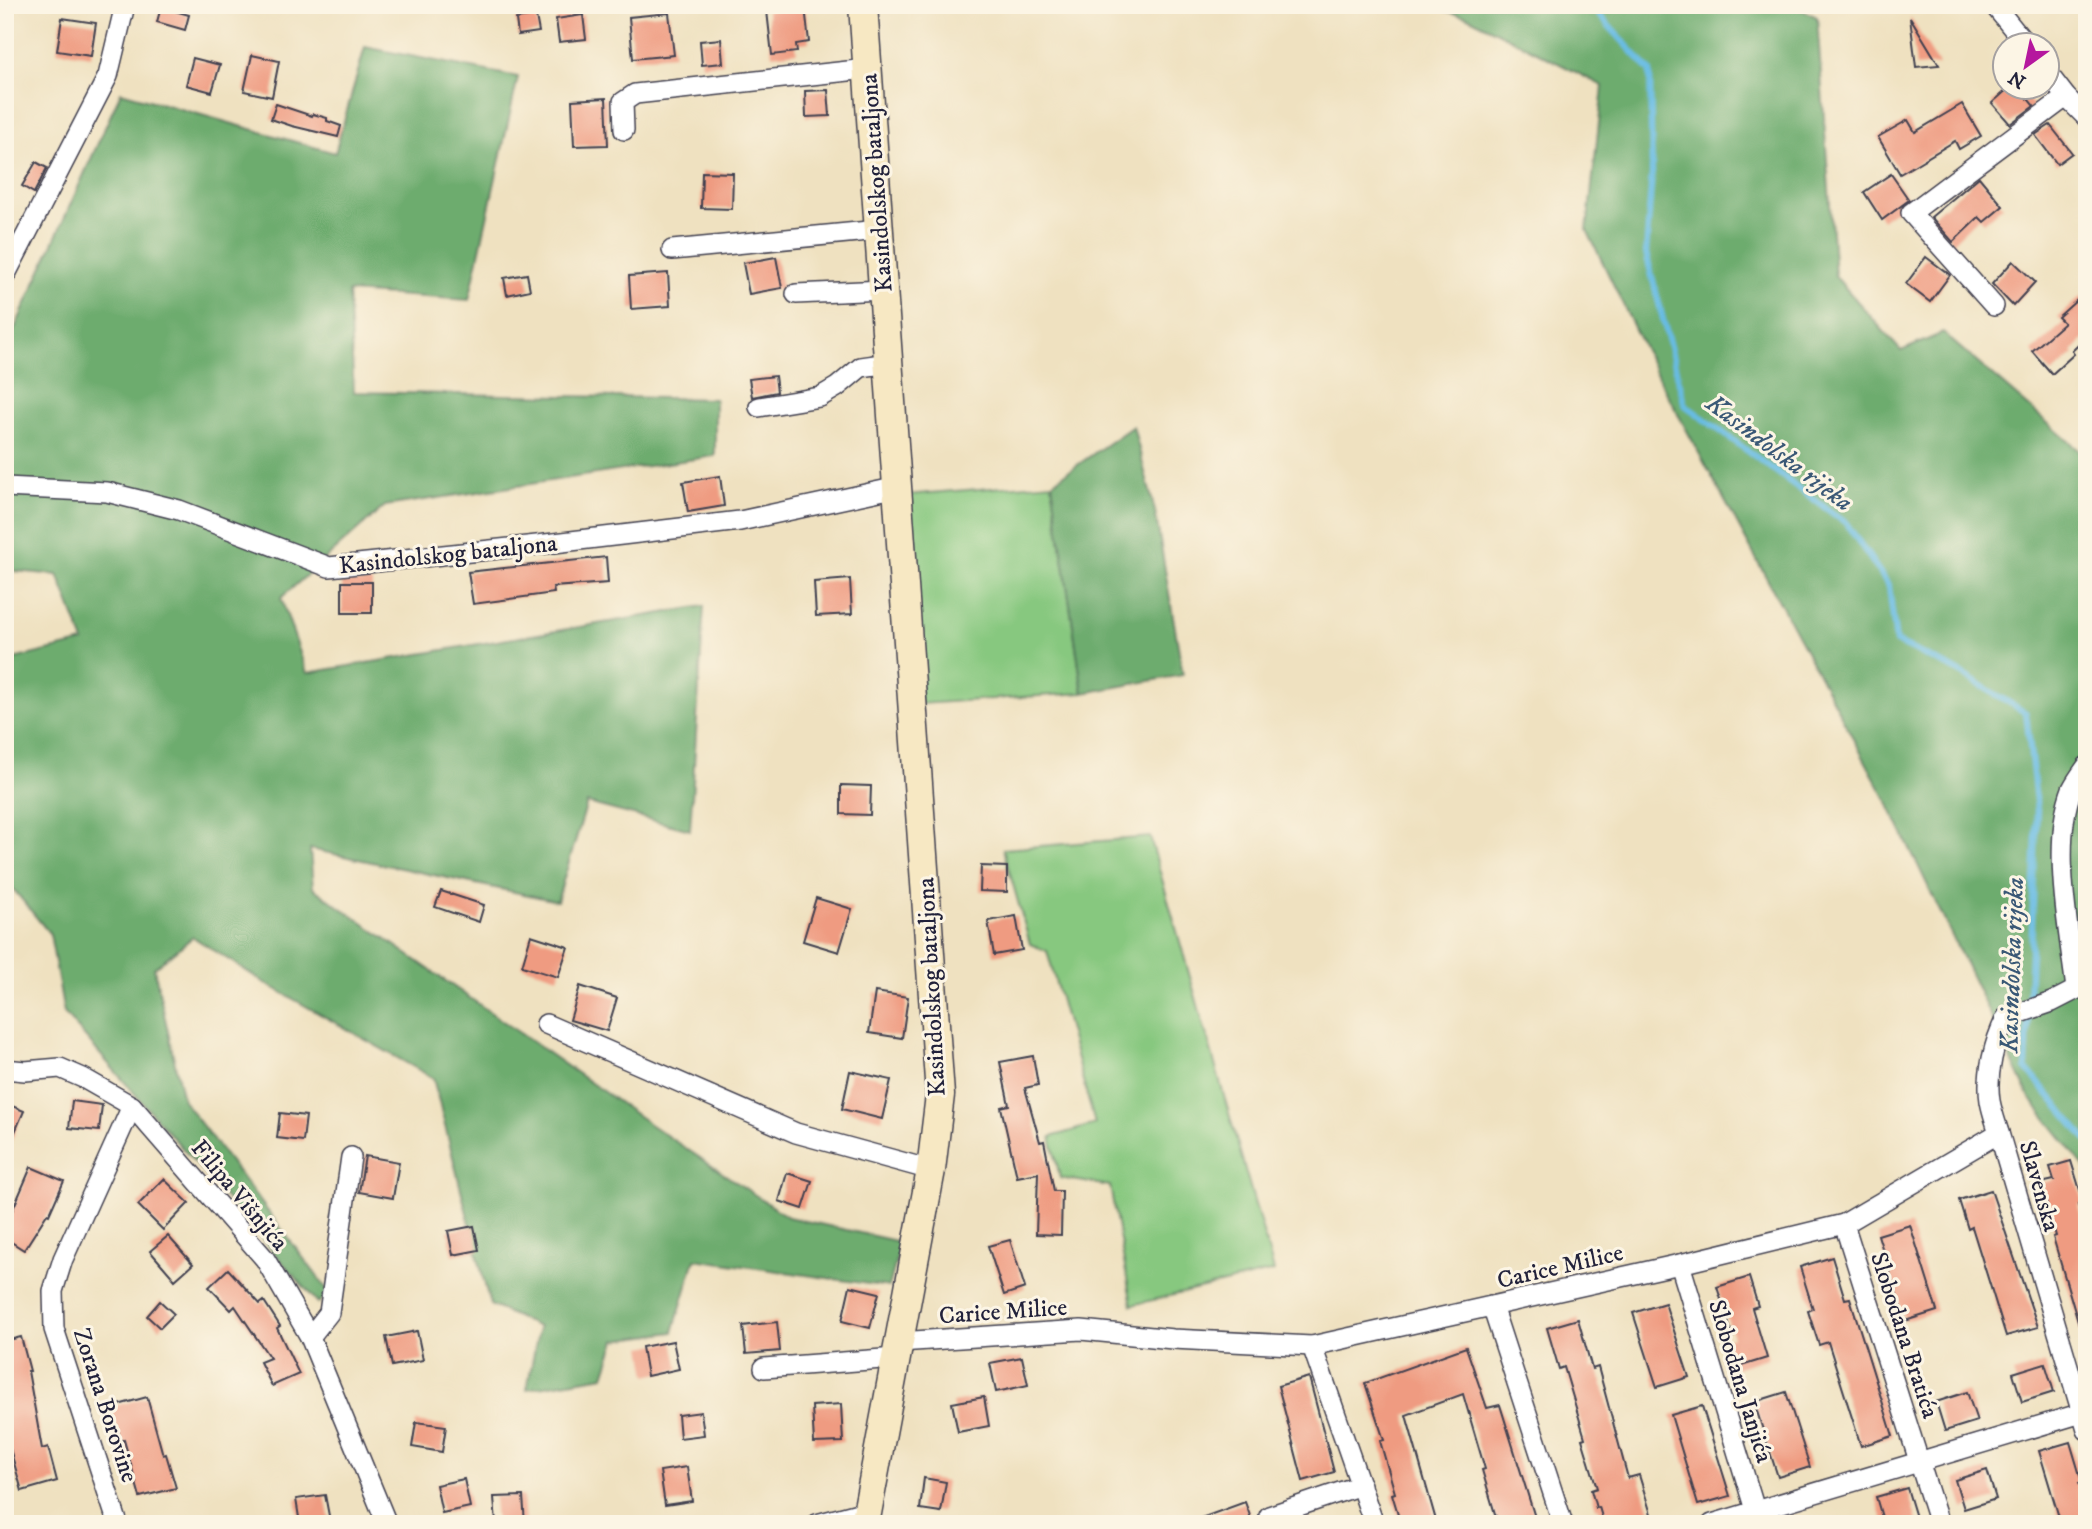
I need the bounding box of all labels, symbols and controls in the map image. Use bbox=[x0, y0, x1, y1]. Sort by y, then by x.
north arrow bbox=[1990, 32, 2060, 102]
text: N bbox=[2004, 65, 2030, 93]
street label: Kasindolskog bataljona bbox=[854, 72, 900, 293]
water label: Kasindolska rijeka bbox=[1698, 387, 1859, 519]
street label: Kasindolskog bataljona bbox=[337, 529, 560, 581]
street label: Kasindolskog bataljona bbox=[911, 876, 953, 1097]
water label: Kasindolska rijeka bbox=[1993, 877, 2032, 1054]
street label: Filipa Višnjića bbox=[184, 1134, 295, 1258]
street label: Slavenska bbox=[2012, 1137, 2066, 1236]
street label: Carice Milice bbox=[1494, 1238, 1626, 1296]
street label: Slobodana Bratića bbox=[1863, 1248, 1945, 1423]
street label: Carice Milice bbox=[938, 1293, 1068, 1331]
street label: Slobodana Janjića bbox=[1701, 1296, 1779, 1467]
street label: Zorana Borovine bbox=[66, 1324, 144, 1486]

